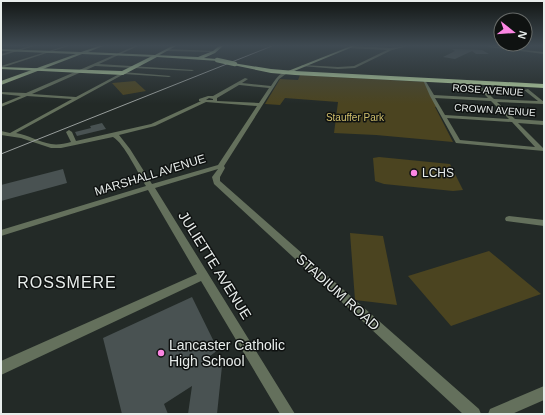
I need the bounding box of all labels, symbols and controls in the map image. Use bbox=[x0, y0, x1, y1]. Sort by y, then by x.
north arrow bbox=[493, 12, 533, 52]
text: N bbox=[516, 29, 529, 41]
street label: ROSE AVENUE bbox=[452, 82, 524, 98]
street label: CROWN AVENUE bbox=[454, 102, 536, 118]
park label: Stauffer Park bbox=[326, 112, 385, 123]
street label: MARSHALL AVENUE bbox=[93, 151, 207, 199]
place label: LCHS bbox=[422, 166, 454, 180]
marker: LCHS bbox=[409, 168, 419, 178]
street label: JULIETTE AVENUE bbox=[175, 208, 255, 322]
street label: STADIUM ROAD bbox=[293, 250, 383, 334]
district label: ROSSMERE bbox=[17, 274, 117, 291]
place label: Lancaster Catholic High School bbox=[169, 337, 285, 369]
marker: Lancaster Catholic High School bbox=[156, 348, 166, 358]

